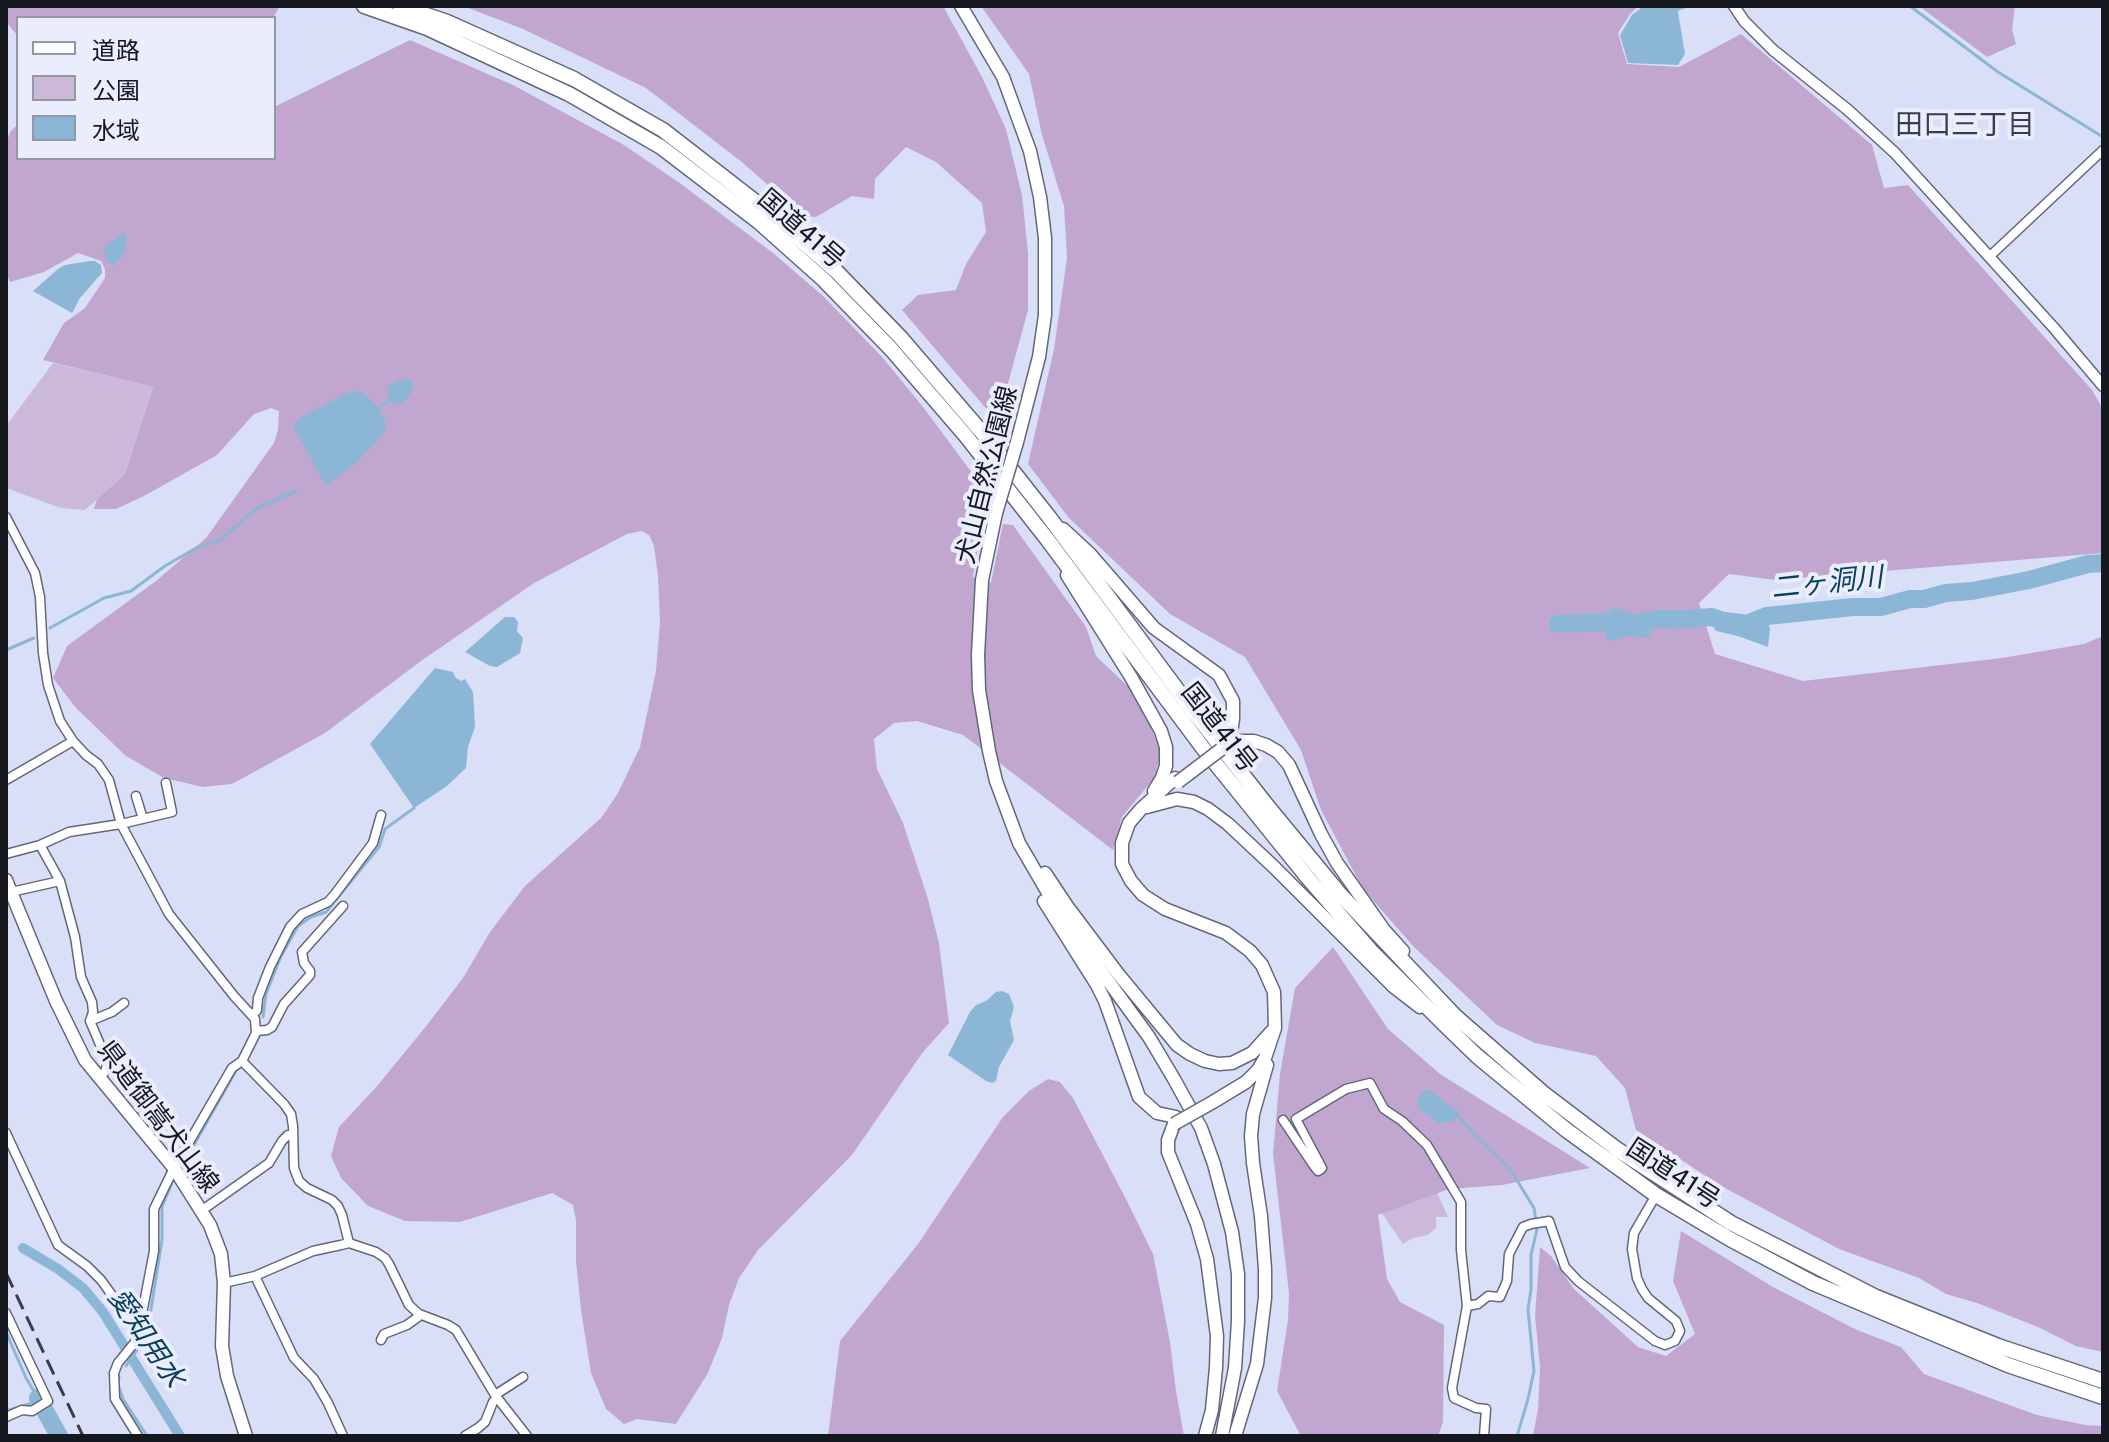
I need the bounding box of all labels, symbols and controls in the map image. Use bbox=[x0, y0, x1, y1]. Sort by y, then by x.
legend bbox=[16, 16, 276, 160]
text: 道路 bbox=[92, 36, 140, 64]
text: 公園 bbox=[92, 76, 140, 104]
district label: 田口三丁目 bbox=[1895, 108, 2035, 142]
text: 水域 bbox=[92, 116, 140, 144]
street label: 国道41号 bbox=[751, 183, 851, 275]
street label: 犬山自然公園線 bbox=[950, 383, 1024, 567]
water label: 二ヶ洞川 bbox=[1770, 560, 1884, 606]
street label: 国道41号 bbox=[1174, 677, 1264, 779]
street label: 県道御嵩犬山線 bbox=[91, 1035, 225, 1199]
street label: 国道41号 bbox=[1621, 1132, 1725, 1216]
water label: 愛知用水 bbox=[101, 1282, 191, 1394]

